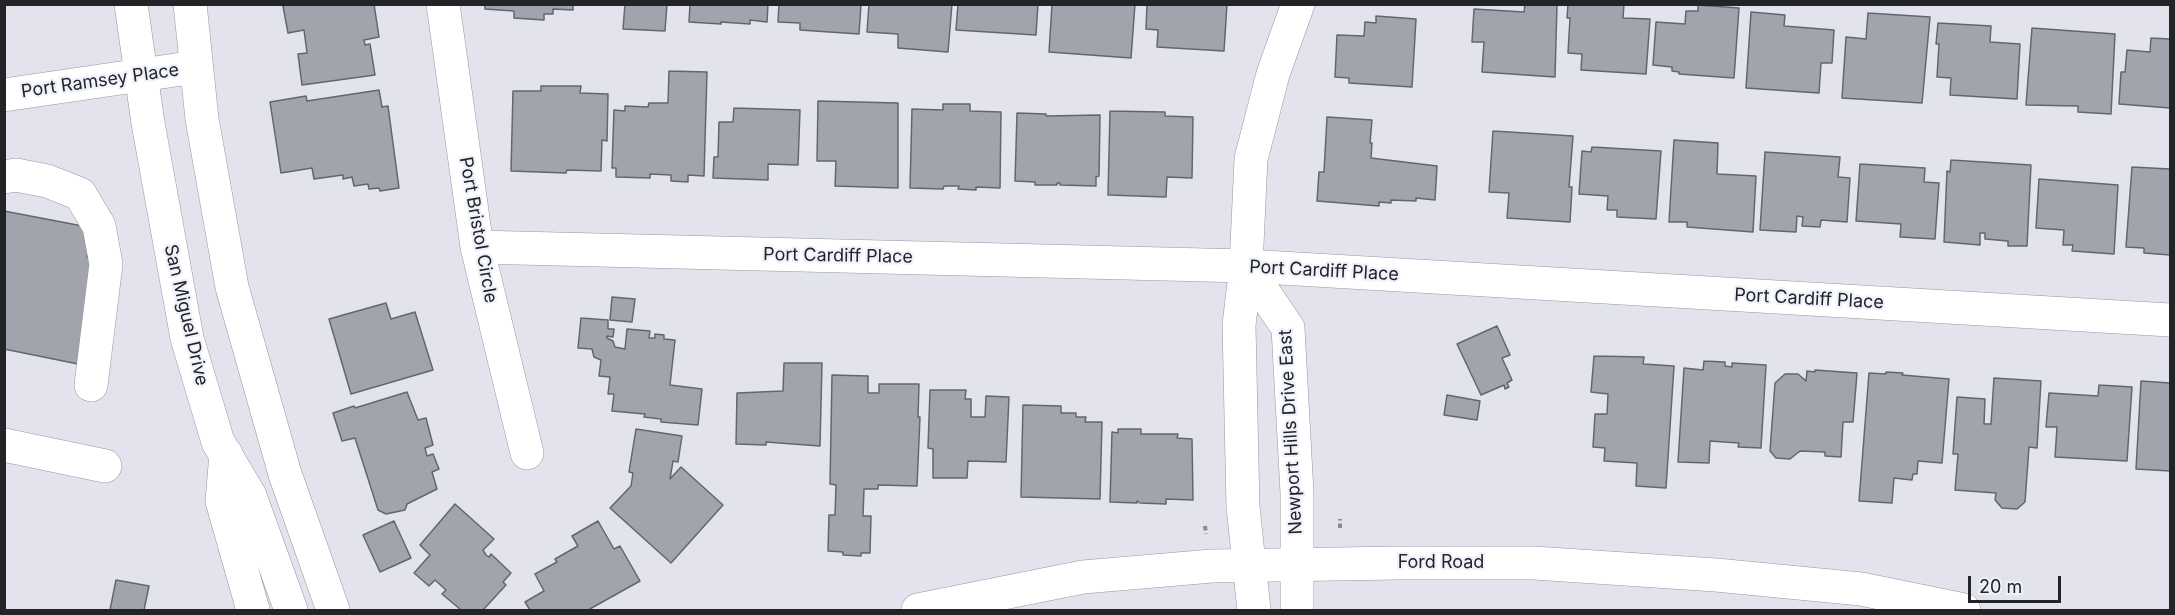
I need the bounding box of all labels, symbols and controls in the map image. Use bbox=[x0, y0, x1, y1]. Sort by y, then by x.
street label: Port Ramsey Place bbox=[20, 59, 180, 103]
street label: Port Bristol Circle bbox=[455, 155, 501, 305]
street label: San Miguel Drive bbox=[159, 242, 213, 388]
street label: Port Cardiff Place bbox=[763, 244, 913, 268]
street label: Port Cardiff Place bbox=[1249, 256, 1399, 286]
street label: Port Cardiff Place bbox=[1734, 284, 1884, 314]
street label: Newport Hills Drive East bbox=[1275, 329, 1307, 535]
street label: Ford Road bbox=[1398, 552, 1484, 574]
scale bar bbox=[1971, 564, 2064, 602]
text: 20 m bbox=[1979, 576, 2022, 597]

